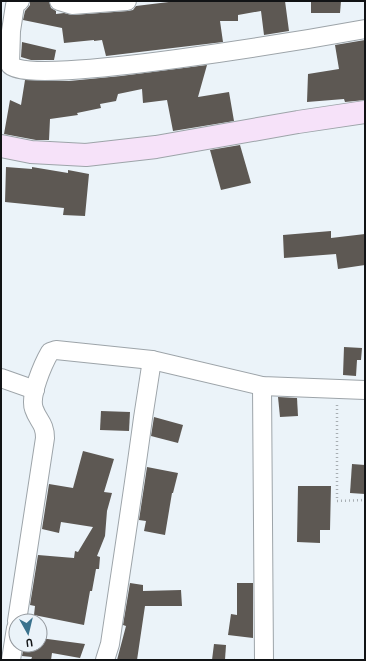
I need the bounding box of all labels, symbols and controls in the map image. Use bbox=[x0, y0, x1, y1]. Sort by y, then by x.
north arrow bbox=[8, 613, 48, 653]
text: U bbox=[25, 635, 34, 650]

